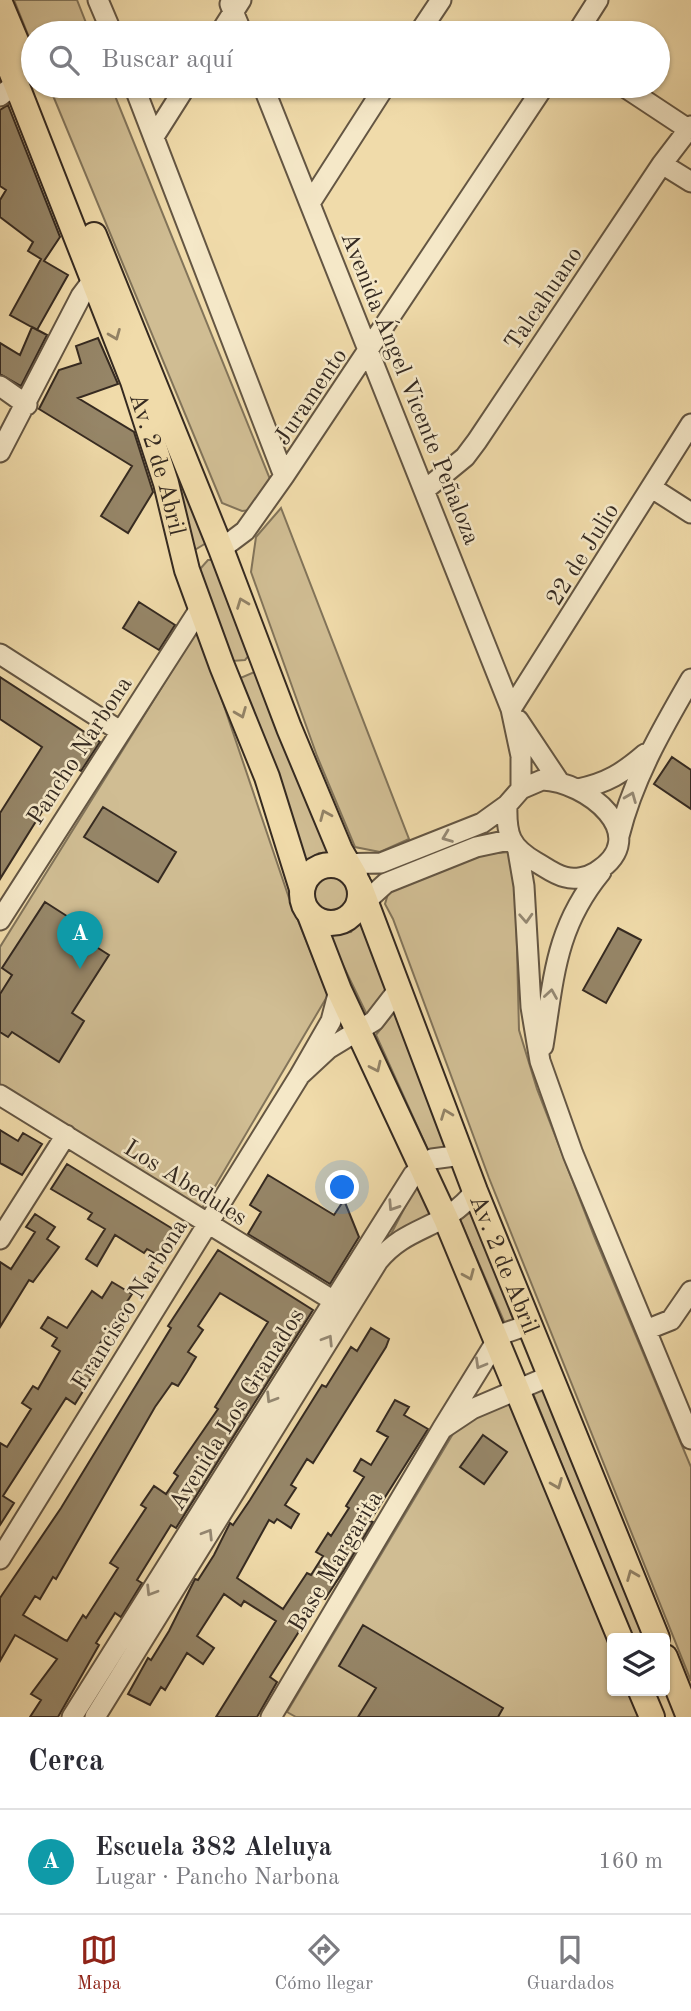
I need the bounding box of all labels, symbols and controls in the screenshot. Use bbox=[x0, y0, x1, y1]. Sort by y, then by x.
search box bbox=[21, 21, 670, 98]
icon: search bbox=[45, 41, 83, 79]
text: Buscar aquí bbox=[101, 47, 233, 73]
street label: Avenida Ángel Vicente Peñaloza bbox=[335, 228, 487, 549]
street label: Talcahuano bbox=[501, 243, 588, 355]
one-way arrow bbox=[106, 328, 120, 340]
street label: Juramento bbox=[271, 344, 353, 450]
street label: Av. 2 de Abril bbox=[124, 390, 188, 538]
street label: 22 de Julio bbox=[543, 500, 624, 610]
one-way arrow bbox=[236, 598, 250, 610]
street label: Pancho Narbona bbox=[24, 673, 137, 830]
one-way arrow bbox=[232, 706, 246, 718]
one-way arrow bbox=[623, 791, 637, 804]
one-way arrow bbox=[319, 810, 333, 822]
one-way arrow bbox=[442, 829, 454, 843]
pin: A bbox=[57, 911, 103, 969]
one-way arrow bbox=[518, 913, 533, 924]
one-way arrow bbox=[543, 988, 558, 999]
one-way arrow bbox=[367, 1060, 381, 1072]
one-way arrow bbox=[440, 1108, 454, 1121]
street label: Los Abedules bbox=[119, 1136, 251, 1231]
your location bbox=[325, 1170, 359, 1204]
street label: Av. 2 de Abril bbox=[464, 1192, 542, 1338]
one-way arrow bbox=[388, 1198, 401, 1211]
street label: Francisco Narbona bbox=[68, 1215, 193, 1395]
one-way arrow bbox=[461, 1267, 475, 1280]
street label: Avenida Los Granados bbox=[166, 1305, 310, 1516]
one-way arrow bbox=[320, 1335, 333, 1348]
one-way arrow bbox=[475, 1357, 488, 1370]
one-way arrow bbox=[267, 1391, 280, 1404]
one-way arrow bbox=[548, 1478, 562, 1490]
street label: Base Margarita bbox=[285, 1487, 388, 1637]
one-way arrow bbox=[200, 1528, 213, 1541]
one-way arrow bbox=[626, 1569, 640, 1581]
one-way arrow bbox=[146, 1584, 159, 1597]
map controls bbox=[607, 1633, 670, 1696]
button: layers bbox=[607, 1633, 670, 1696]
text: Cerca bbox=[28, 1747, 104, 1777]
text: Escuela 382 Aleluya bbox=[95, 1835, 332, 1861]
text: A bbox=[42, 1850, 60, 1873]
text: 160 m bbox=[598, 1850, 663, 1873]
text: Lugar · Pancho Narbona bbox=[95, 1866, 340, 1889]
tab: Mapa bbox=[77, 1931, 121, 1996]
tab: Cómo llegar bbox=[275, 1931, 373, 1996]
tab: Guardados bbox=[526, 1931, 614, 1996]

